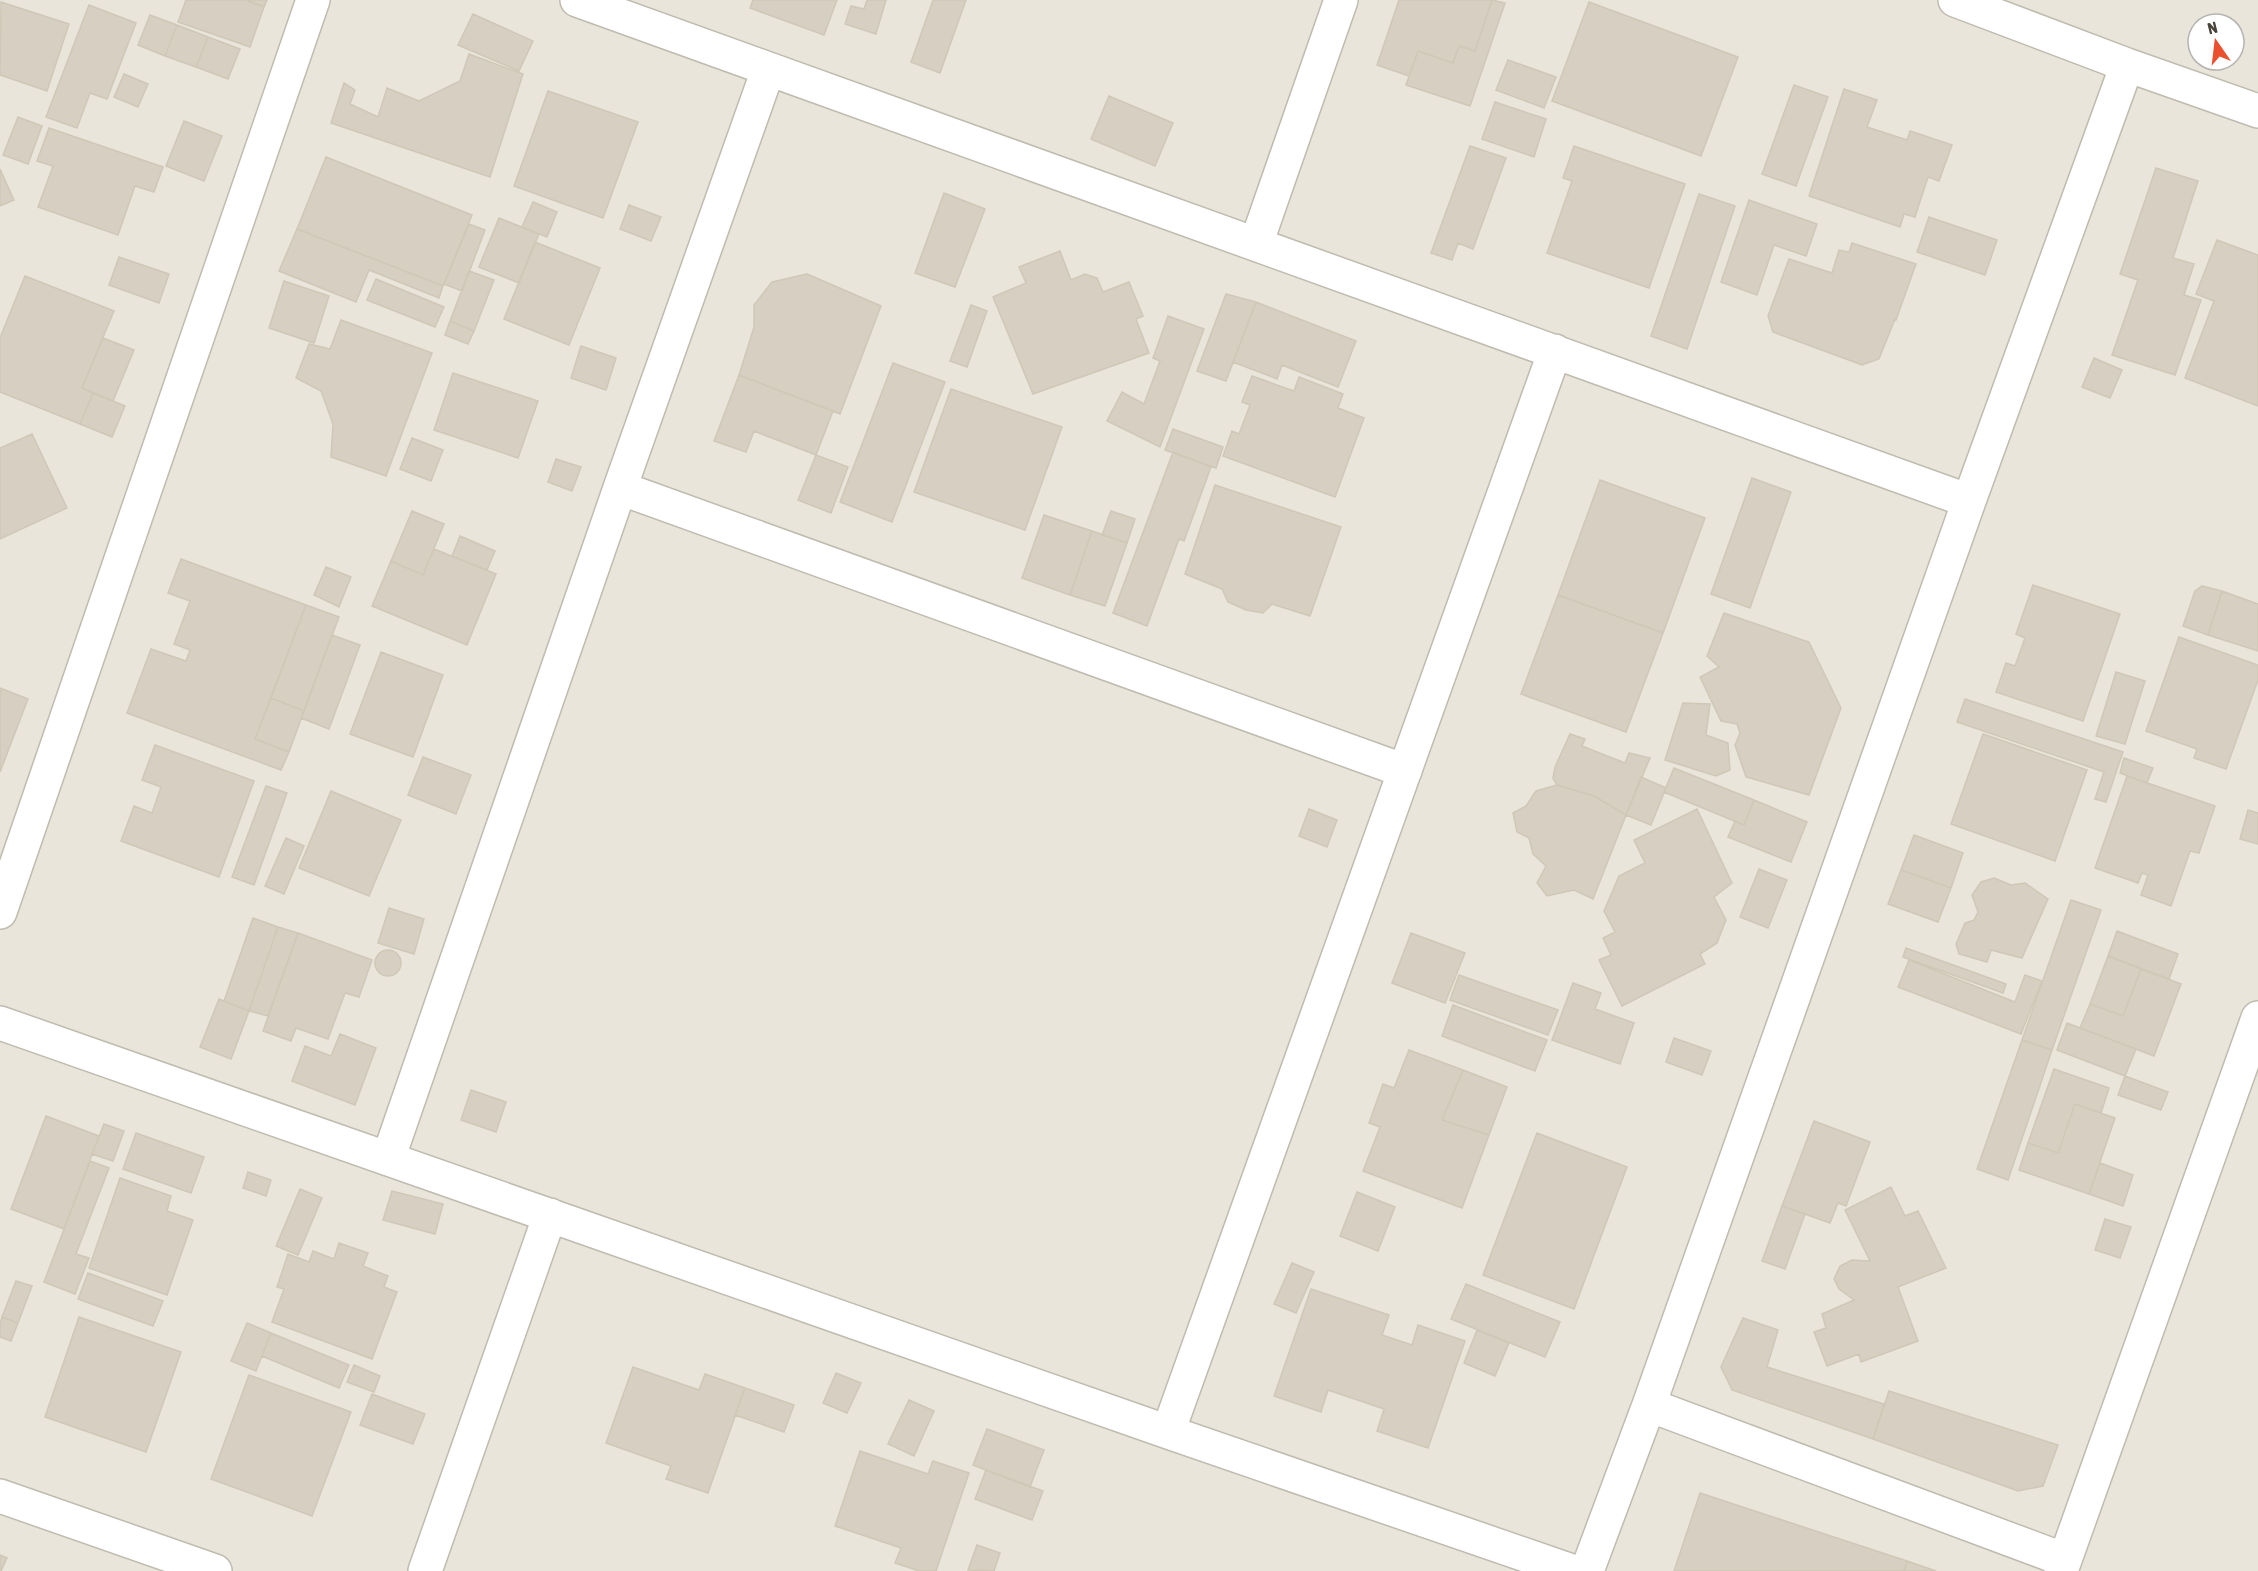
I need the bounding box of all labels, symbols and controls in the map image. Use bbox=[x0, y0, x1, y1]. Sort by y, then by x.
north arrow bbox=[2186, 12, 2246, 72]
text: N bbox=[2206, 18, 2219, 37]

